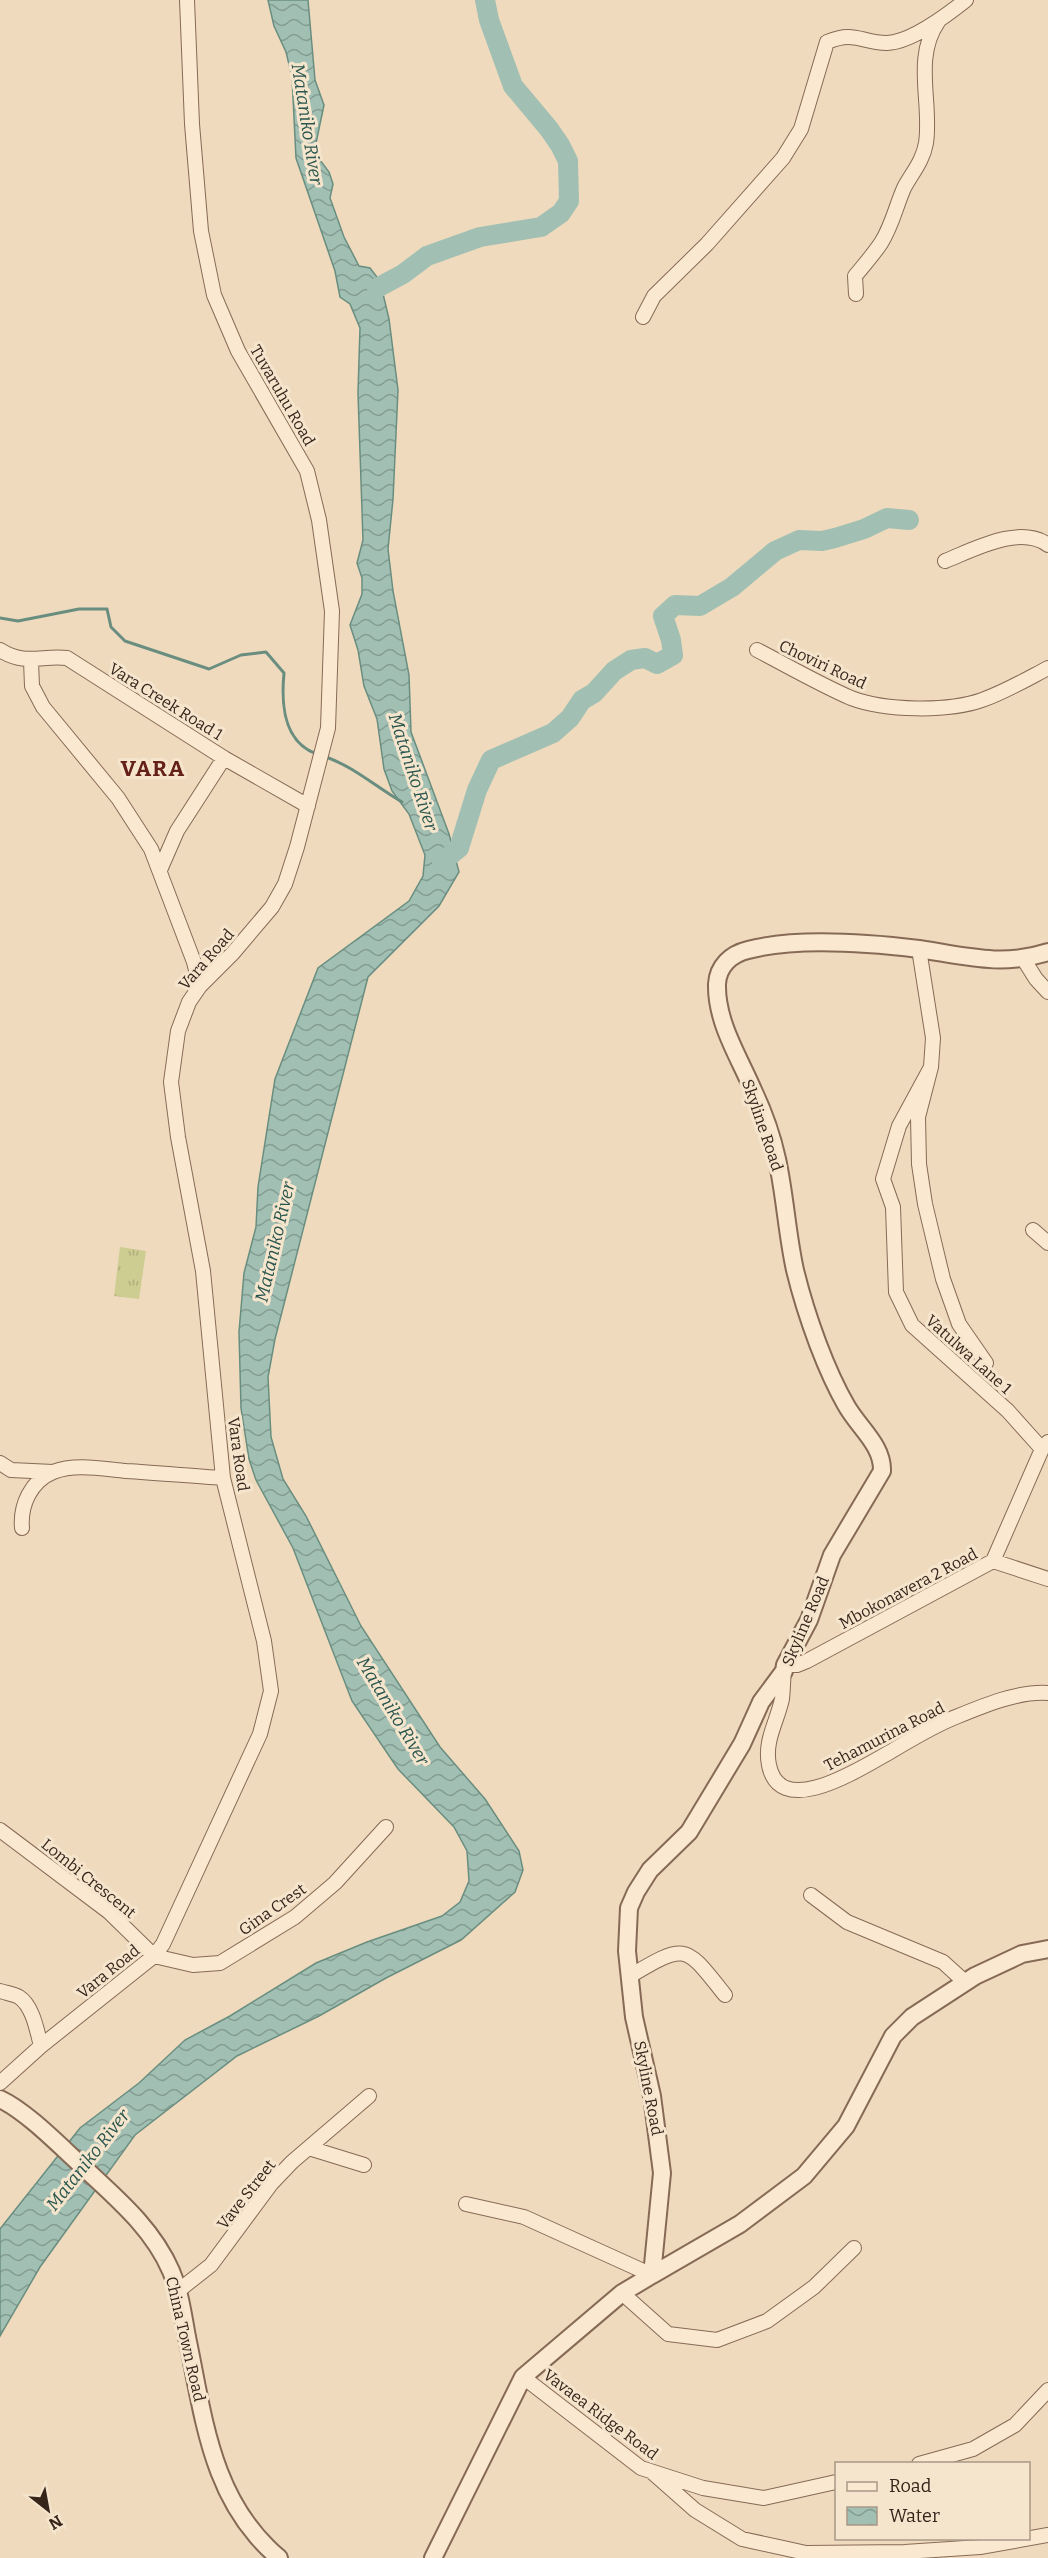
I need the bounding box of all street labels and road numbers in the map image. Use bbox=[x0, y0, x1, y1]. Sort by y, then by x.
street label: Tuvaruhu Road bbox=[246, 341, 319, 449]
street label: Choviri Road bbox=[776, 636, 870, 693]
street label: Vara Creek Road 1 bbox=[105, 659, 227, 744]
street label: Vara Road bbox=[175, 925, 238, 994]
street label: Skyline Road bbox=[738, 1077, 787, 1174]
street label: Vatulwa Lane 1 bbox=[922, 1311, 1016, 1398]
street label: Vara Road bbox=[224, 1416, 253, 1493]
street label: Mbokonavera 2 Road bbox=[836, 1544, 981, 1633]
street label: Skyline Road bbox=[778, 1573, 833, 1669]
street label: Tehamurina Road bbox=[821, 1698, 948, 1775]
street label: Lombi Crescent bbox=[38, 1835, 140, 1922]
street label: Gina Crest bbox=[235, 1879, 310, 1939]
street label: Vara Road bbox=[73, 1940, 144, 2002]
street label: Skyline Road bbox=[630, 2039, 667, 2137]
street label: Vave Street bbox=[213, 2155, 280, 2233]
street label: China Town Road bbox=[162, 2275, 209, 2404]
street label: Vavaea Ridge Road bbox=[540, 2365, 662, 2464]

